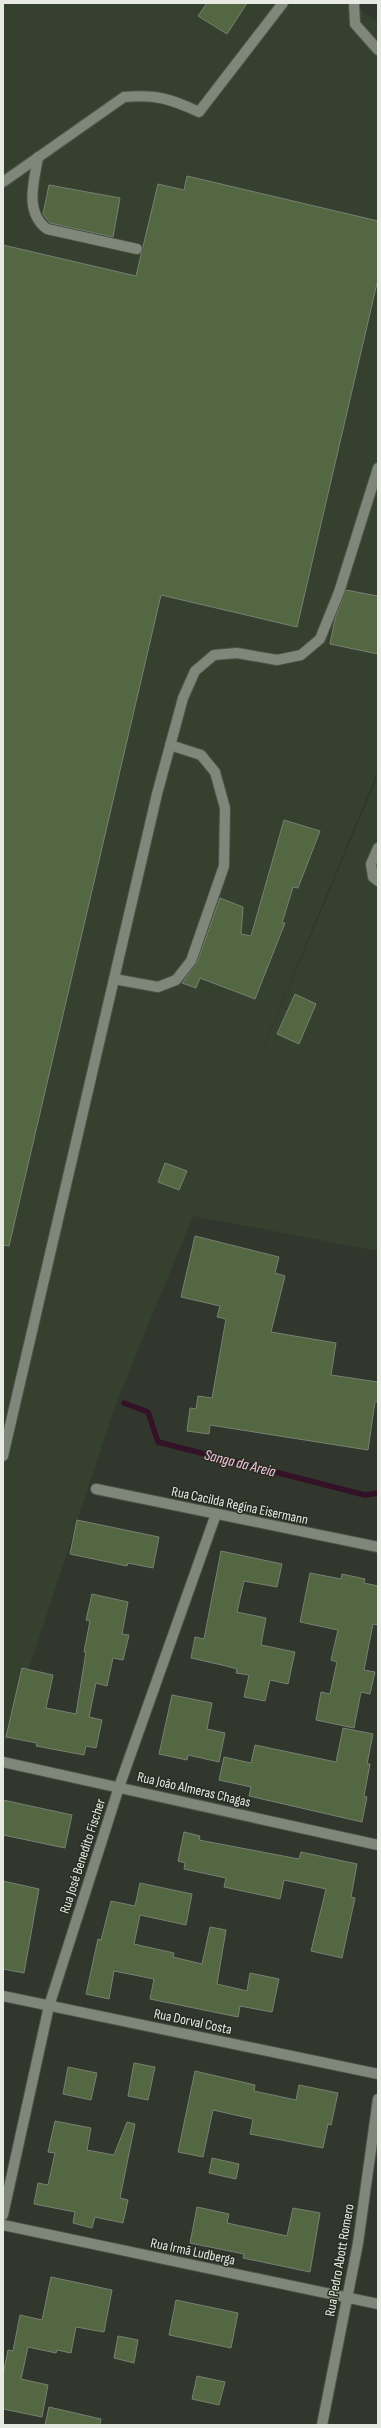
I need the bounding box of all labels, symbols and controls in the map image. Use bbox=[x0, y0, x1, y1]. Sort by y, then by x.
water label: Sanga da Areia bbox=[202, 1445, 278, 1482]
street label: Rua Cacilda Regina Eisermann bbox=[170, 1483, 310, 1528]
street label: Rua João Almeras Chagas bbox=[136, 1768, 252, 1811]
street label: Rua José Benedito Fischer bbox=[56, 1796, 109, 1916]
street label: Rua Dorval Costa bbox=[152, 2005, 233, 2038]
street label: Rua Pedro Abott Romero bbox=[321, 2202, 358, 2318]
street label: Rua Irmã Ludberga bbox=[149, 2234, 237, 2269]

